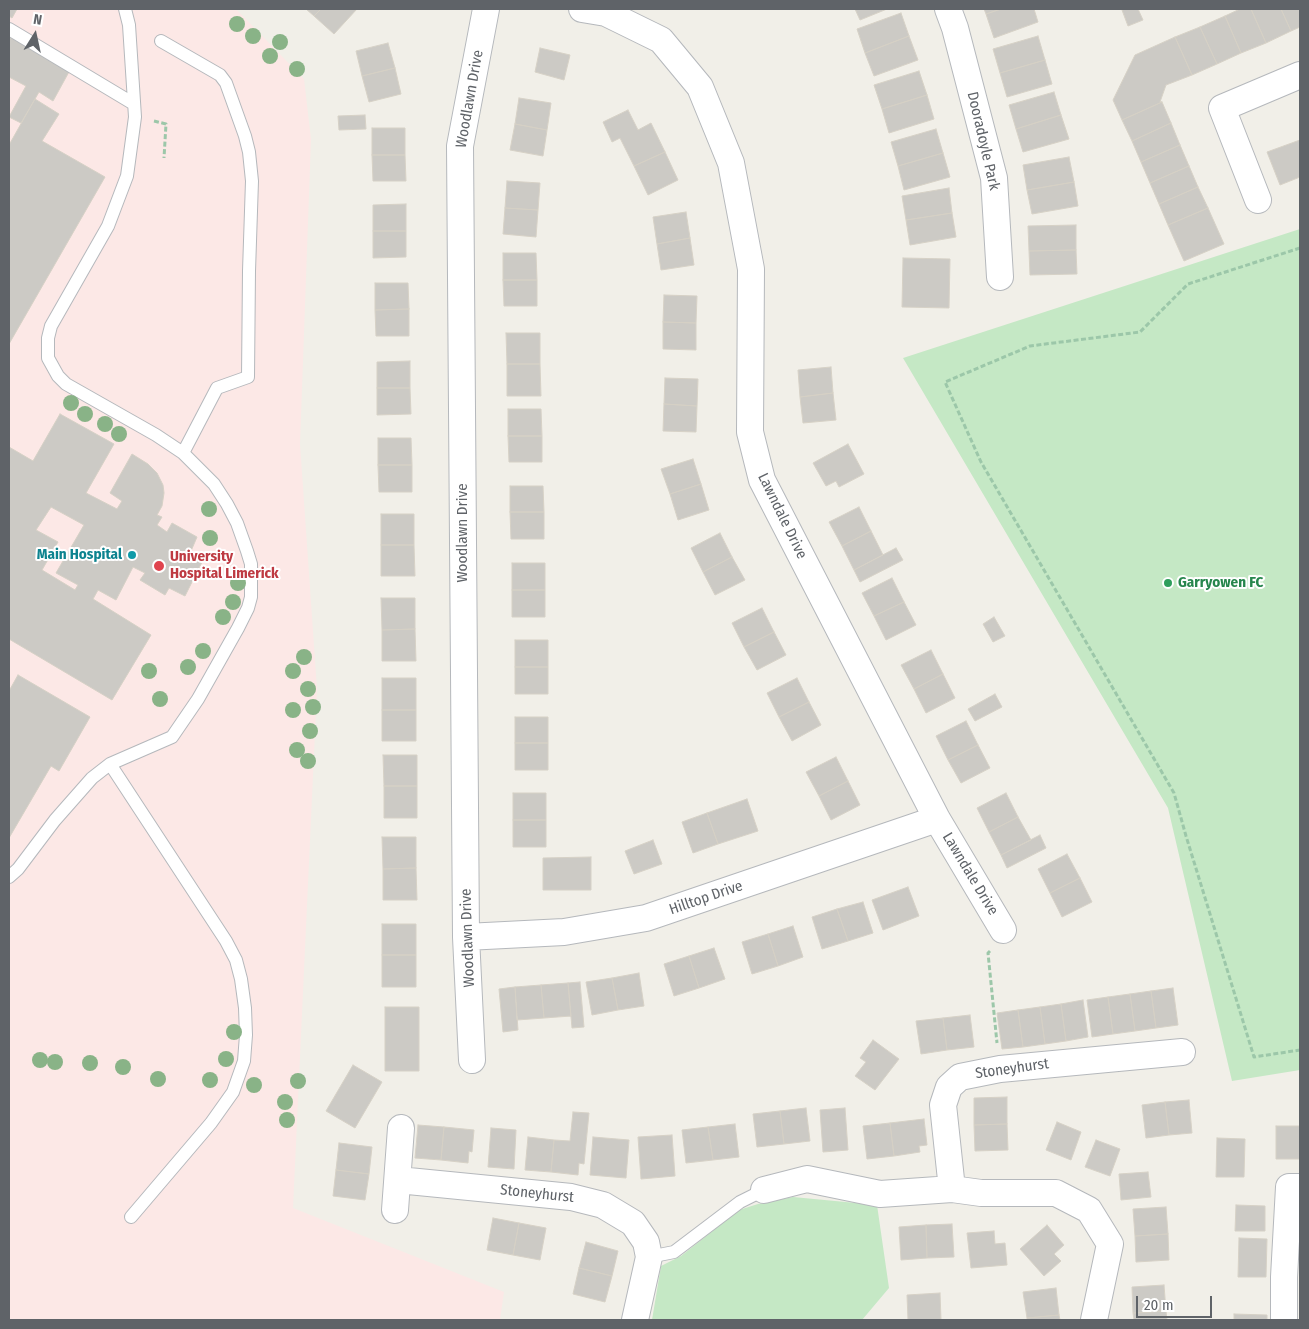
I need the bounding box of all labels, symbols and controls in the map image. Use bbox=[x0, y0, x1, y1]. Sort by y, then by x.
north arrow bbox=[10, 10, 60, 60]
text: N bbox=[32, 11, 43, 29]
street label: Woodlawn Drive bbox=[453, 49, 487, 149]
street label: Dooradoyle Park bbox=[963, 90, 1003, 192]
street label: Lawndale Drive bbox=[753, 470, 811, 562]
street label: Woodlawn Drive bbox=[454, 483, 472, 583]
place label: Main Hospital bbox=[37, 546, 122, 564]
place label: University Hospital Limerick bbox=[170, 548, 279, 583]
marker: Main Hospital bbox=[126, 549, 138, 561]
marker: University Hospital Limerick bbox=[152, 559, 166, 573]
place label: Garryowen FC bbox=[1178, 574, 1263, 592]
marker: Garryowen FC bbox=[1162, 577, 1174, 589]
street label: Lawndale Drive bbox=[938, 829, 1002, 919]
street label: Hilltop Drive bbox=[667, 877, 745, 919]
street label: Woodlawn Drive bbox=[457, 888, 479, 988]
street label: Stoneyhurst bbox=[974, 1055, 1050, 1083]
street label: Stoneyhurst bbox=[499, 1181, 575, 1207]
scale bar bbox=[1139, 1286, 1215, 1318]
text: 20 m bbox=[1144, 1296, 1174, 1314]

